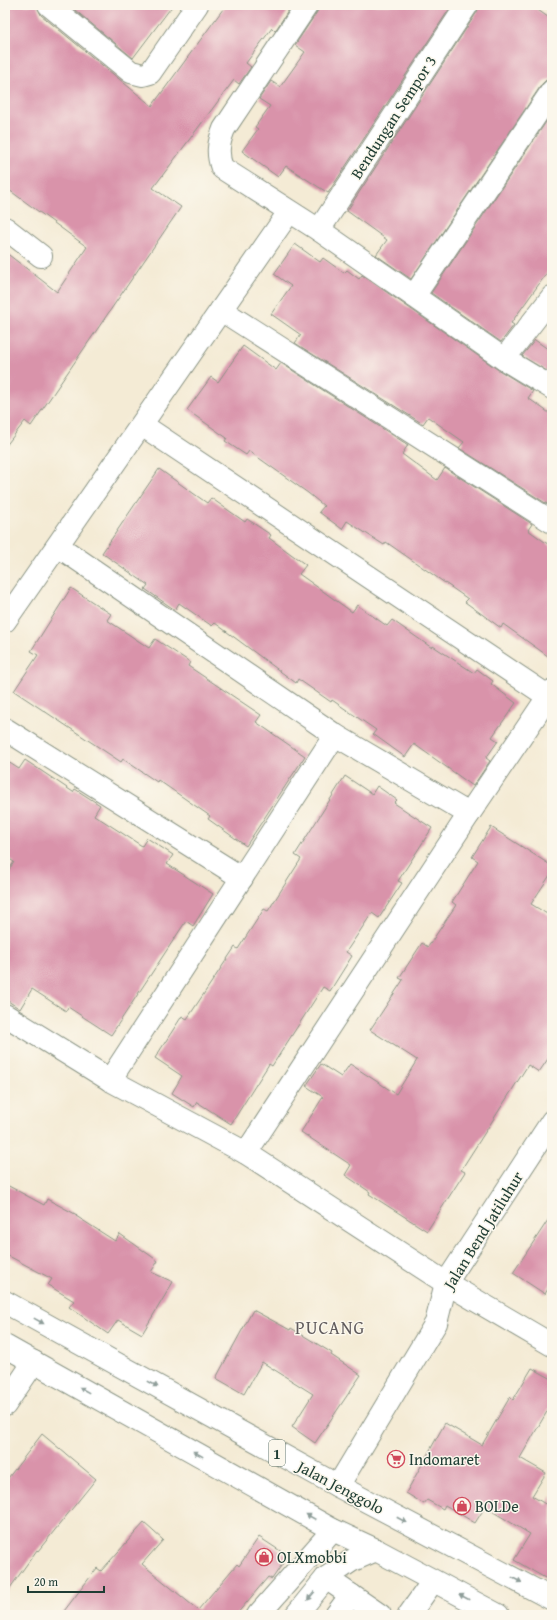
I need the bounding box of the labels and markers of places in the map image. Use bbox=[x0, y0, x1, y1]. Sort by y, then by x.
place label: Indomaret bbox=[409, 1447, 480, 1471]
supermarket icon: Indomaret bbox=[386, 1449, 406, 1469]
place label: BOLDe bbox=[475, 1494, 519, 1518]
shop icon: BOLDe bbox=[452, 1496, 472, 1516]
place label: OLXmobbi bbox=[277, 1545, 347, 1569]
shop icon: OLXmobbi bbox=[254, 1547, 274, 1567]

